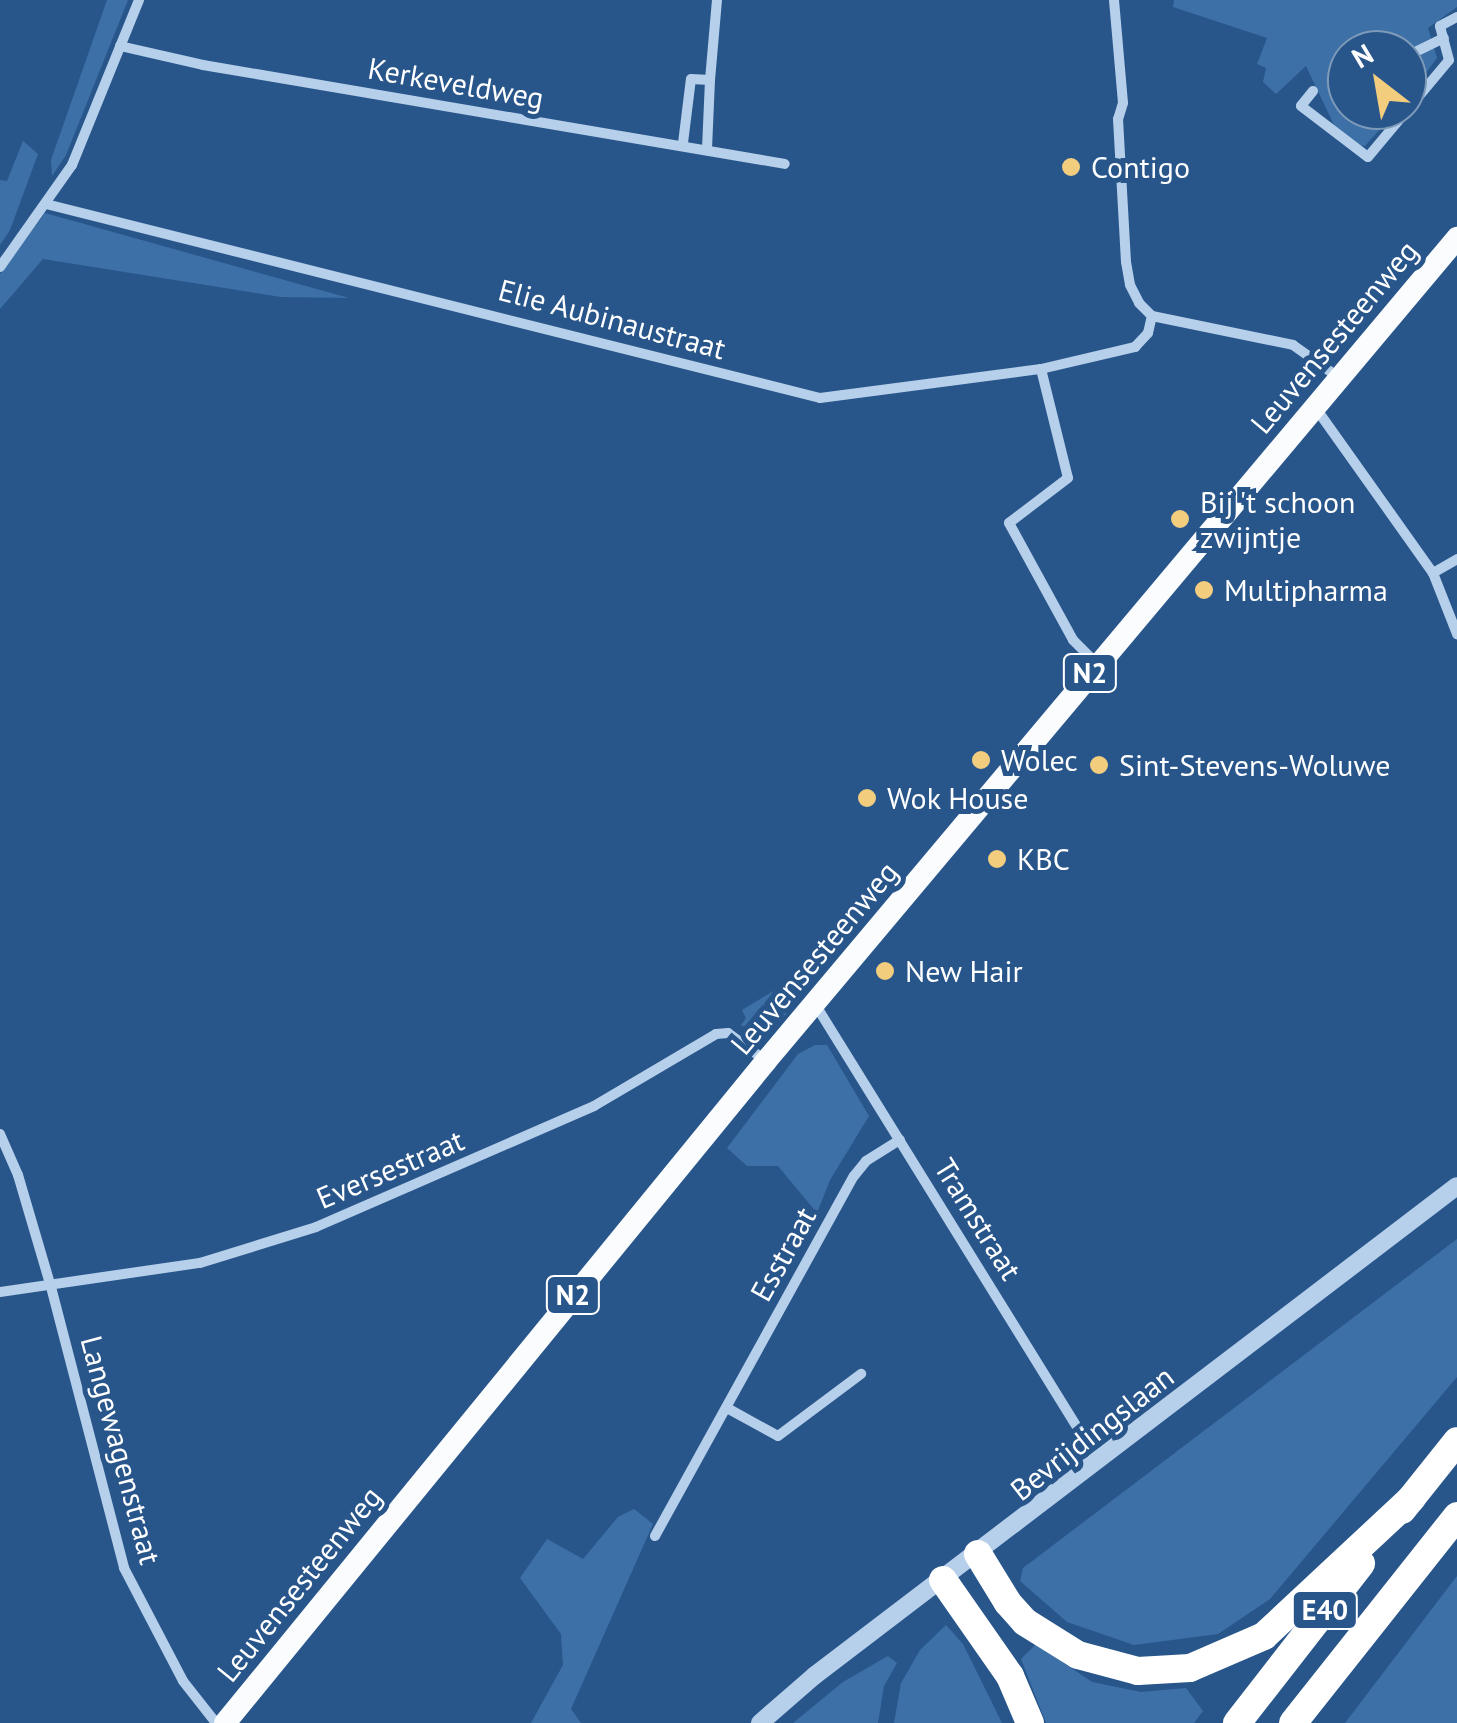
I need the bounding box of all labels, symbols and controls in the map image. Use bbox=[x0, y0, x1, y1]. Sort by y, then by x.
north arrow bbox=[1327, 30, 1427, 130]
text: N bbox=[1345, 35, 1380, 76]
street label: Kerkeveldweg bbox=[365, 50, 547, 116]
place label: Contigo bbox=[1091, 149, 1190, 185]
marker: Contigo bbox=[1060, 156, 1082, 178]
street label: Leuvensesteenweg bbox=[1243, 233, 1425, 441]
street label: Elie Aubinaustraat bbox=[494, 271, 730, 367]
place label: Bij 't schoon zwijntje bbox=[1200, 484, 1357, 554]
marker: Bij 't schoon zwijntje bbox=[1169, 508, 1191, 530]
place label: Multipharma bbox=[1224, 572, 1388, 608]
marker: Multipharma bbox=[1193, 579, 1215, 601]
road number: N2 bbox=[1062, 650, 1118, 696]
place label: Wolec bbox=[1001, 742, 1078, 778]
place label: Sint-Stevens-Woluwe bbox=[1119, 747, 1390, 783]
marker: Wolec bbox=[970, 749, 992, 771]
marker: Sint-Stevens-Woluwe bbox=[1088, 754, 1110, 776]
place label: Wok House bbox=[887, 780, 1029, 816]
marker: Wok House bbox=[856, 787, 878, 809]
place label: KBC bbox=[1017, 841, 1070, 877]
marker: KBC bbox=[986, 848, 1008, 870]
street label: Leuvensesteenweg bbox=[723, 854, 905, 1062]
place label: New Hair bbox=[905, 953, 1023, 989]
marker: New Hair bbox=[874, 960, 896, 982]
street label: Eversestraat bbox=[311, 1122, 469, 1216]
street label: Tramstraat bbox=[927, 1152, 1029, 1286]
street label: Esstraat bbox=[743, 1201, 823, 1307]
road number: N2 bbox=[546, 1272, 600, 1318]
street label: Langewagenstraat bbox=[73, 1332, 169, 1568]
street label: Bevrijdingslaan bbox=[1003, 1358, 1181, 1508]
street label: Leuvensesteenweg bbox=[209, 1479, 389, 1689]
road number: E40 bbox=[1290, 1587, 1360, 1633]

